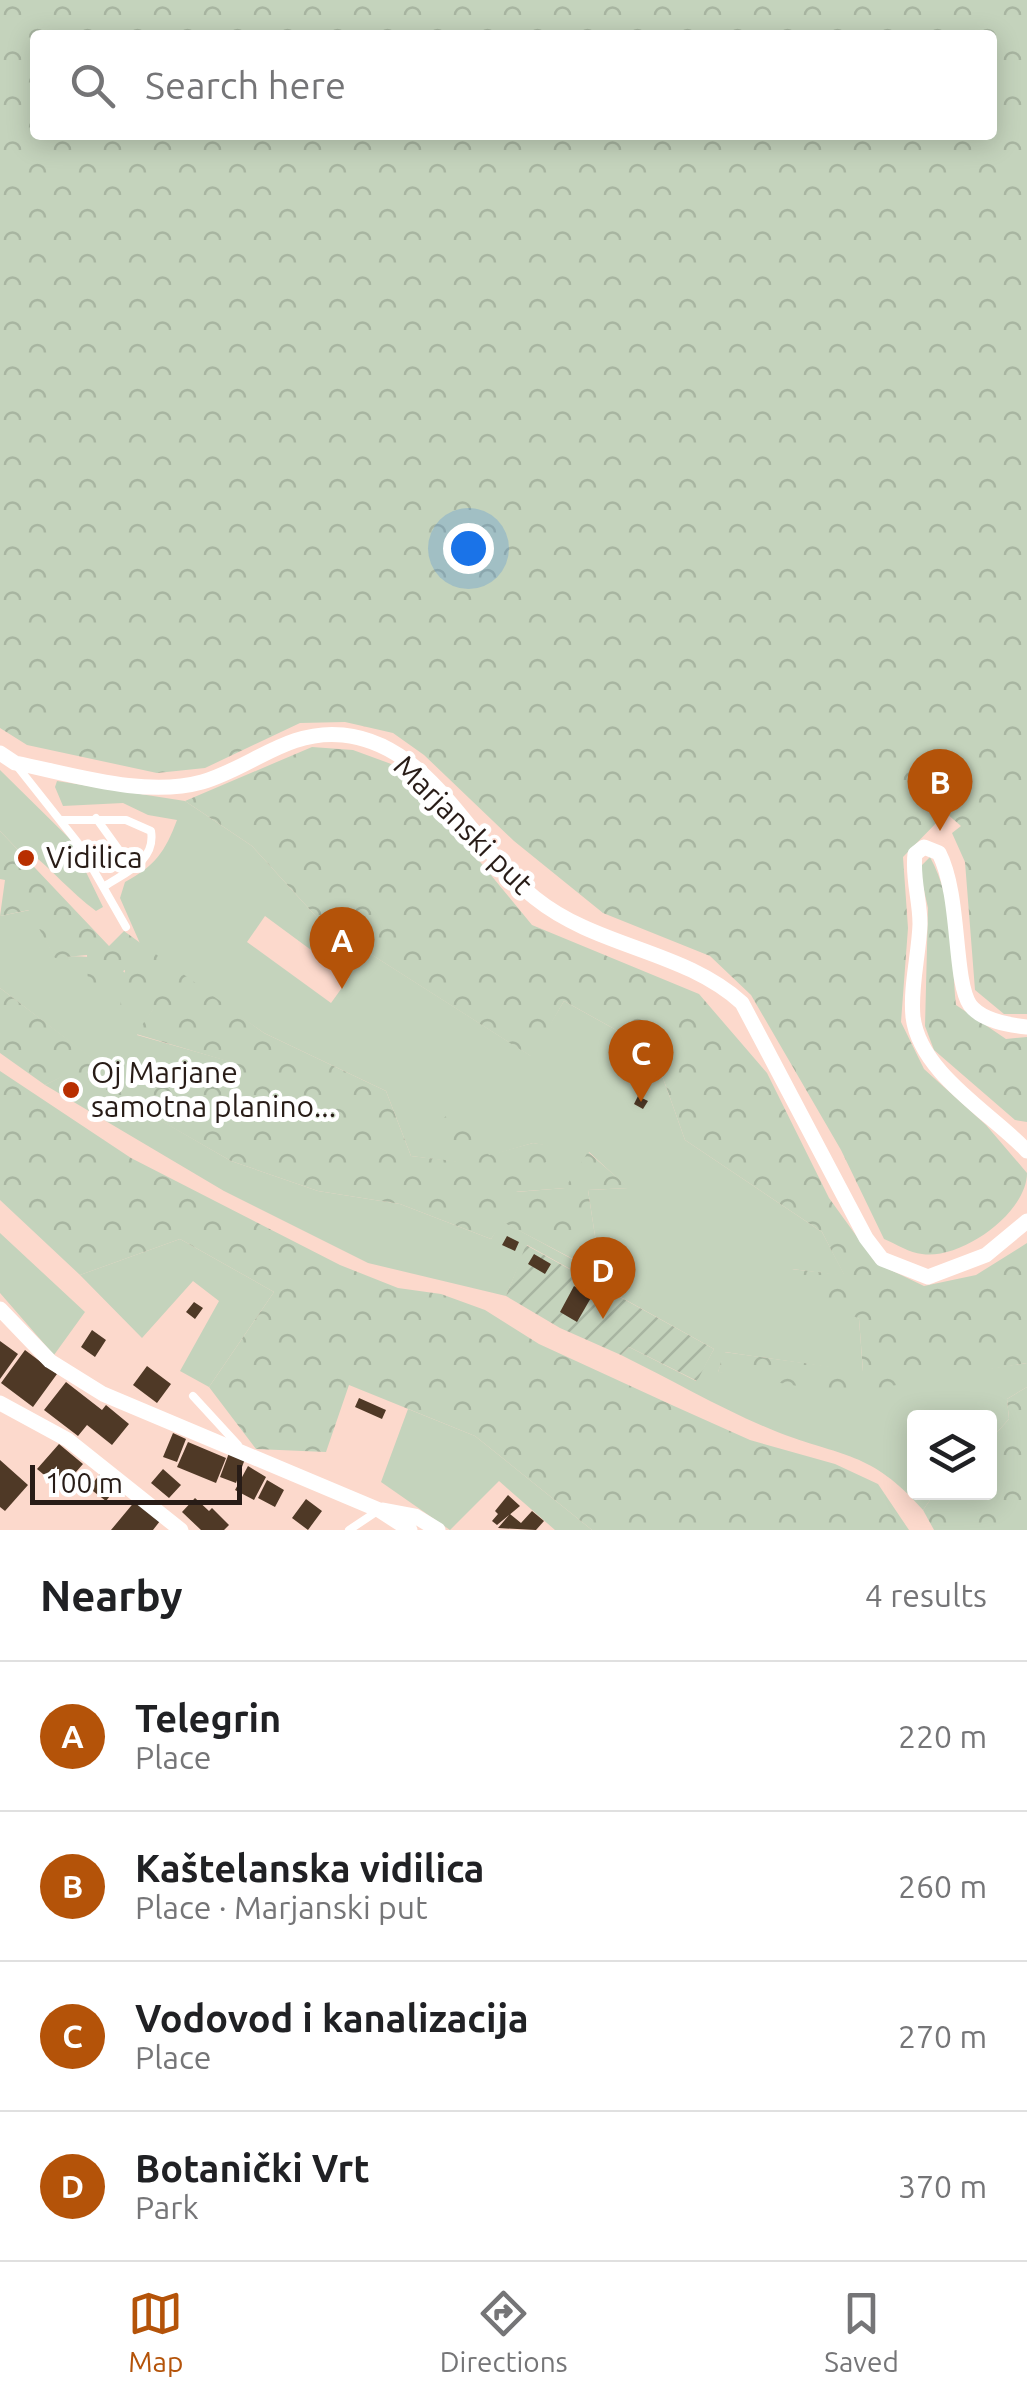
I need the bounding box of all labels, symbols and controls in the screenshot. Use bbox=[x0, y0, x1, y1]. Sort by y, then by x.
search box bbox=[30, 30, 997, 140]
icon: search bbox=[65, 58, 120, 113]
text: Search here bbox=[145, 64, 346, 106]
your location bbox=[443, 523, 494, 574]
street label: Marjanski put bbox=[388, 748, 540, 901]
pin: B bbox=[908, 748, 972, 831]
place label: Vidilica bbox=[46, 840, 143, 874]
marker: Vidilica bbox=[15, 847, 37, 869]
pin: A bbox=[310, 906, 374, 989]
pin: C bbox=[608, 1020, 674, 1102]
place label: Oj Marjane samotna planino... bbox=[91, 1055, 336, 1123]
marker: Oj Marjane samotna planino... bbox=[60, 1079, 82, 1101]
pin: D bbox=[570, 1236, 636, 1319]
map controls bbox=[907, 1410, 997, 1500]
button: layers bbox=[907, 1410, 997, 1500]
scale bar bbox=[30, 1460, 242, 1504]
text: 100 m bbox=[45, 1467, 123, 1498]
text: Nearby bbox=[40, 1572, 183, 1619]
text: 4 results bbox=[865, 1577, 987, 1613]
text: Telegrin bbox=[135, 1697, 281, 1739]
text: A bbox=[61, 1718, 84, 1754]
text: 220 m bbox=[898, 1718, 987, 1754]
text: Place bbox=[135, 1739, 211, 1775]
text: Kaštelanska vidilica bbox=[135, 1847, 485, 1889]
text: B bbox=[62, 1868, 83, 1904]
text: 260 m bbox=[898, 1868, 987, 1904]
text: Place · Marjanski put bbox=[135, 1889, 428, 1925]
text: Vodovod i kanalizacija bbox=[135, 1997, 529, 2039]
text: C bbox=[62, 2018, 83, 2054]
text: 270 m bbox=[898, 2018, 987, 2054]
text: Place bbox=[135, 2039, 211, 2075]
text: Botanički Vrt bbox=[135, 2147, 370, 2189]
text: D bbox=[61, 2168, 84, 2204]
text: 370 m bbox=[898, 2168, 987, 2204]
text: Park bbox=[135, 2189, 199, 2225]
tab: Map bbox=[128, 2286, 183, 2377]
tab: Directions bbox=[440, 2286, 568, 2377]
tab: Saved bbox=[824, 2286, 899, 2377]

